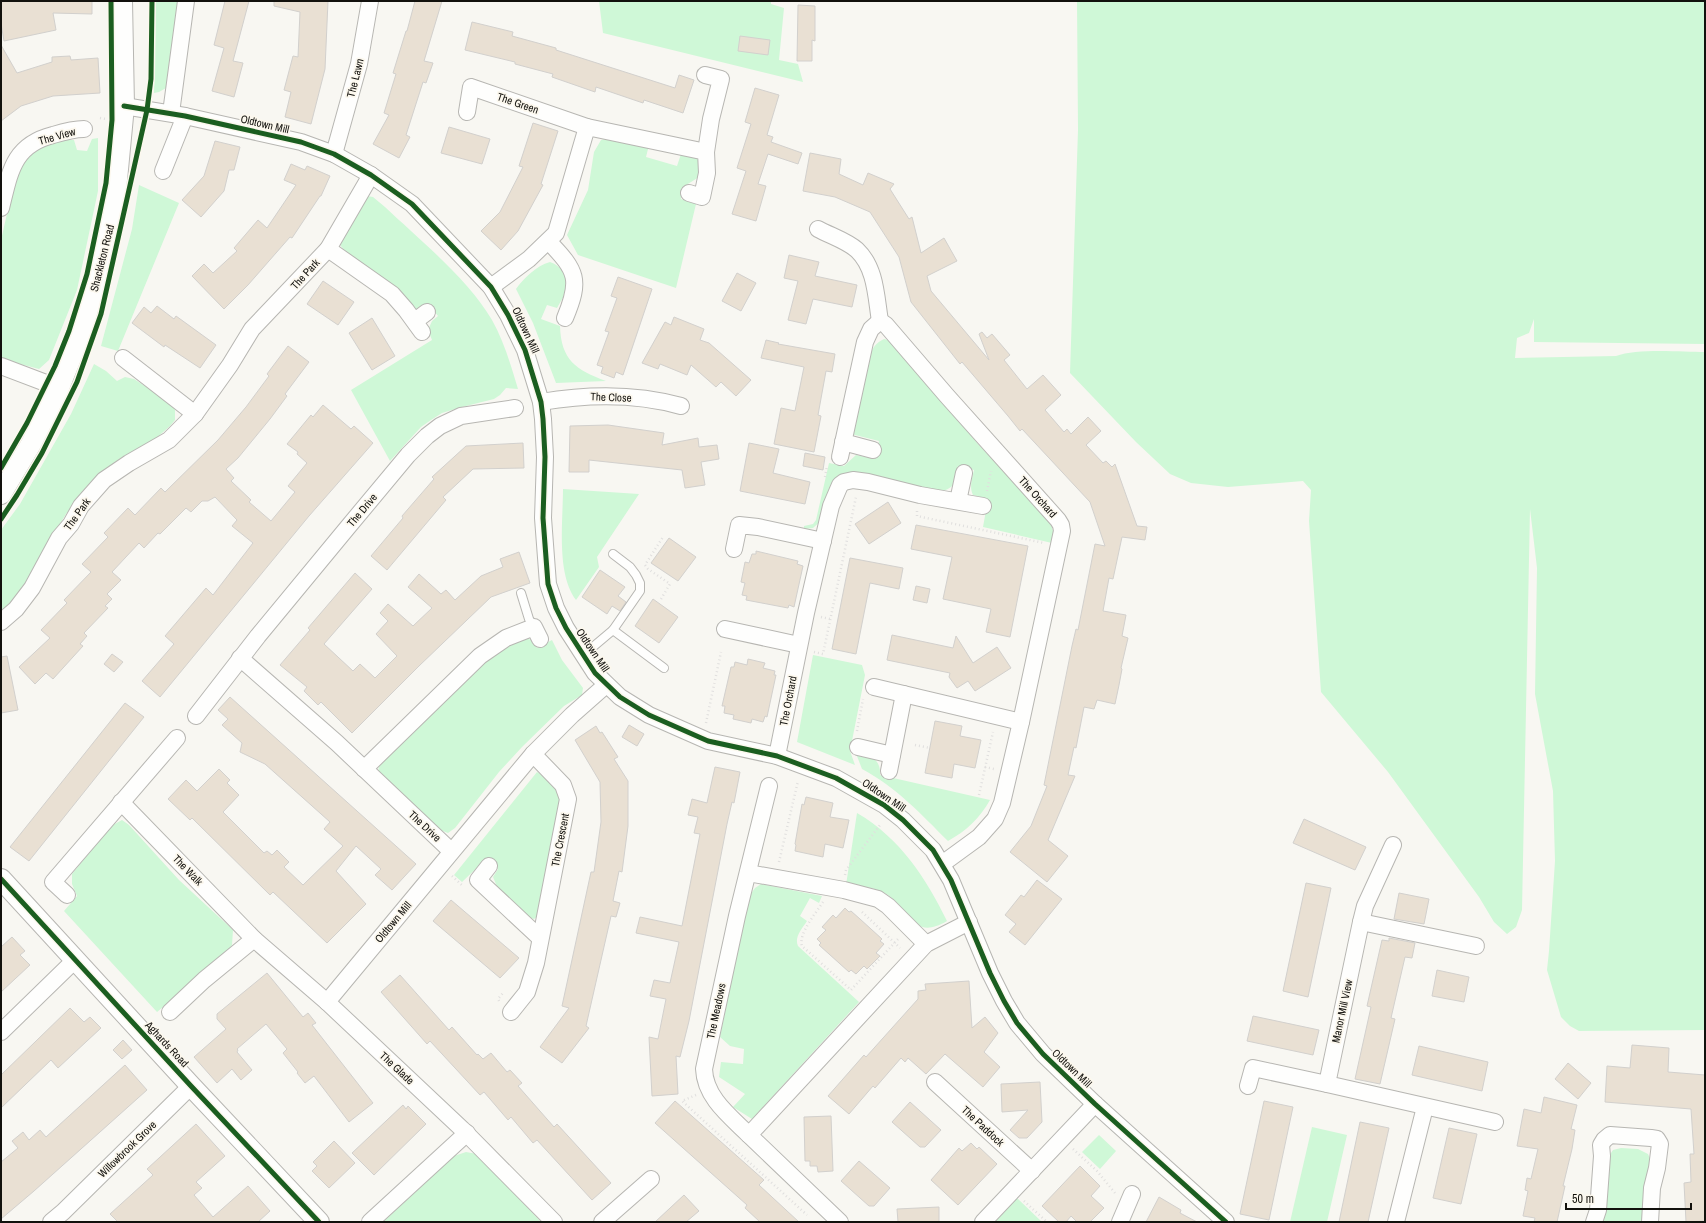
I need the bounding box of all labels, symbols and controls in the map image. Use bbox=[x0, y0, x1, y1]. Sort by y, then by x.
street label: The Lawn bbox=[343, 57, 367, 99]
street label: The Green bbox=[495, 89, 541, 117]
street label: Oldtown Mill bbox=[239, 112, 291, 136]
street label: The View bbox=[37, 124, 78, 148]
street label: Shackleton Road bbox=[87, 223, 117, 293]
street label: The Park bbox=[288, 255, 323, 292]
street label: Oldtown Mill bbox=[509, 305, 543, 355]
street label: The Close bbox=[590, 389, 632, 405]
street label: The Orchard bbox=[1016, 473, 1060, 521]
street label: The Drive bbox=[344, 490, 380, 530]
street label: The Park bbox=[61, 495, 94, 533]
street label: Oldtown Mill bbox=[573, 626, 613, 674]
street label: The Orchard bbox=[776, 675, 800, 727]
street label: Oldtown Mill bbox=[860, 775, 908, 815]
street label: The Drive bbox=[406, 807, 444, 845]
street label: The Crescent bbox=[548, 812, 572, 868]
street label: The Walk bbox=[170, 852, 206, 889]
street label: Oldtown Mill bbox=[372, 898, 414, 946]
street label: Manor Mill View bbox=[1328, 978, 1356, 1044]
street label: The Meadows bbox=[703, 981, 729, 1040]
street label: Aghards Road bbox=[142, 1017, 192, 1070]
street label: Oldtown Mill bbox=[1049, 1046, 1095, 1090]
street label: The Glade bbox=[377, 1049, 417, 1087]
street label: The Paddock bbox=[959, 1103, 1008, 1150]
street label: Willowbrook Grove bbox=[95, 1118, 159, 1180]
scale bar bbox=[1566, 1185, 1691, 1211]
text: 50 m bbox=[1572, 1191, 1594, 1207]

